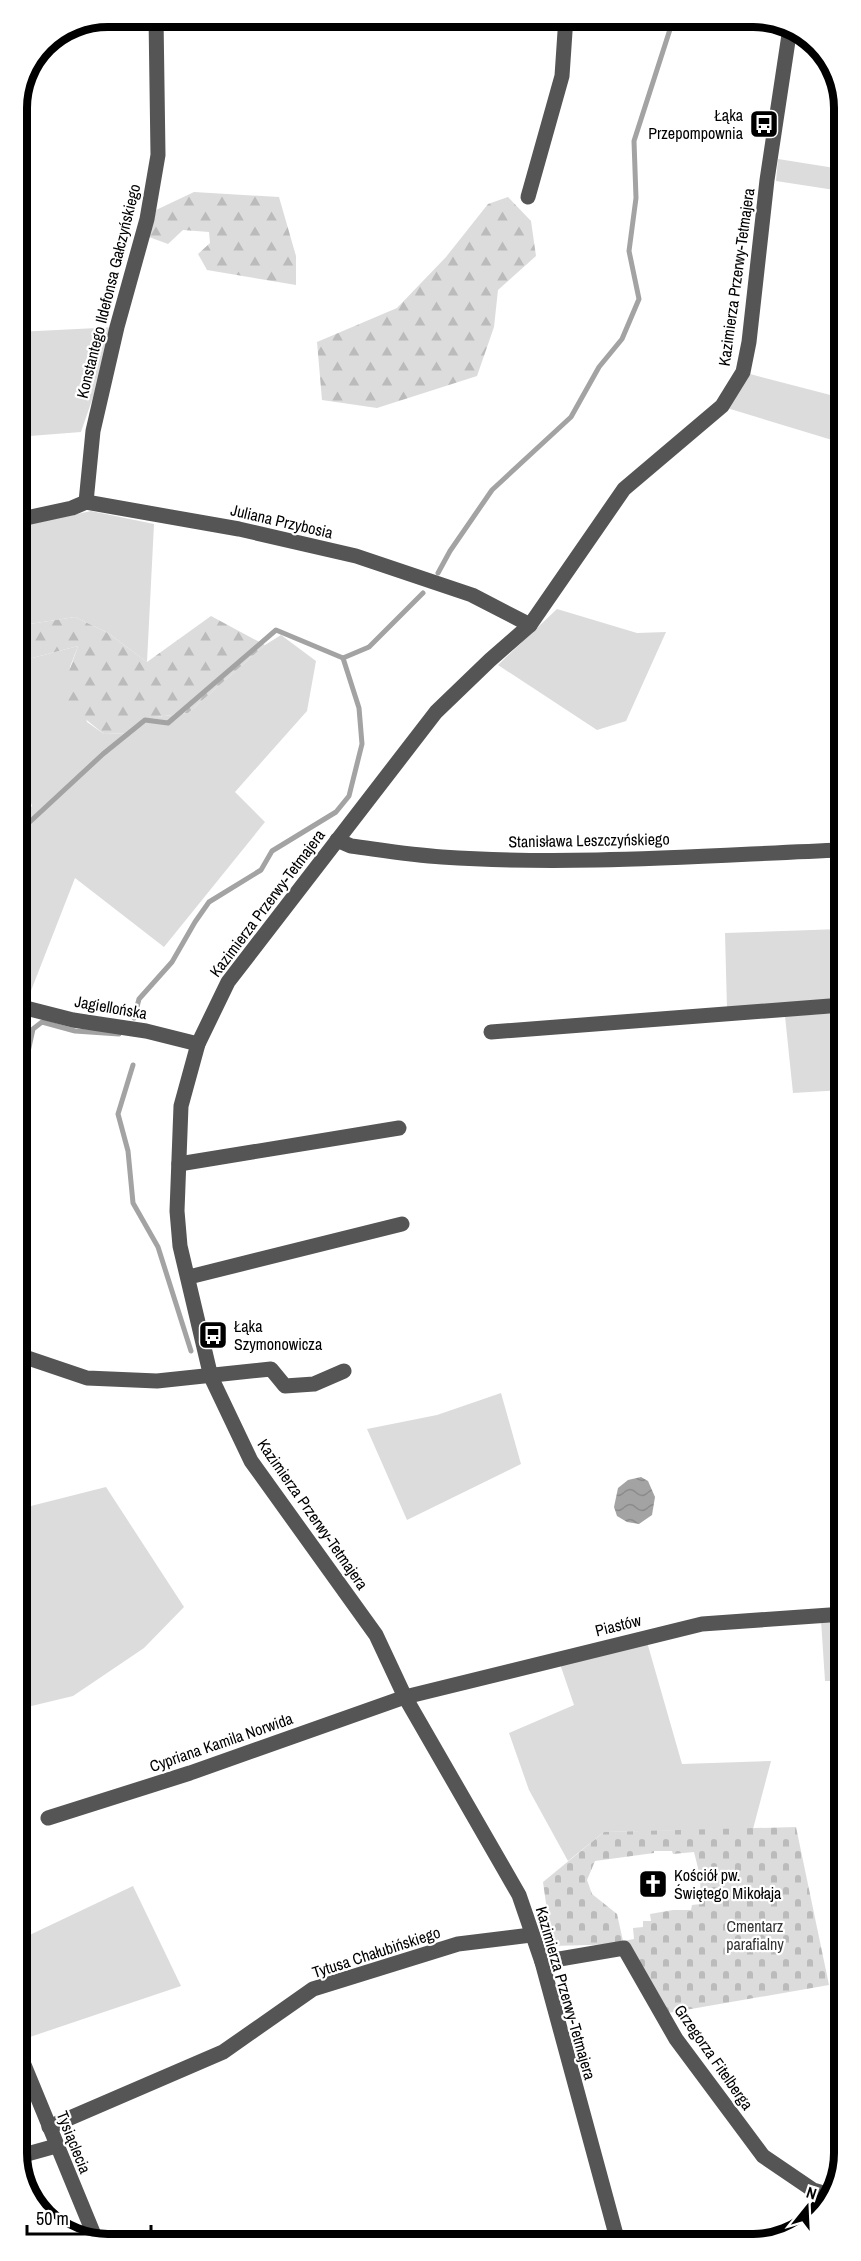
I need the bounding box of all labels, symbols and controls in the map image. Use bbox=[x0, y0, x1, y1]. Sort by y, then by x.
place label: Łąka Przepompownia bbox=[648, 104, 744, 144]
bus stop icon: Łąka Przepompownia bbox=[748, 108, 780, 140]
street label: Konstantego Ildefonsa Gałczyńskiego bbox=[71, 181, 145, 401]
street label: Kazimierza Przerwy-Tetmajera bbox=[713, 186, 759, 367]
street label: Juliana Przybosia bbox=[229, 499, 336, 544]
street label: Kazimierza Przerwy-Tetmajera bbox=[204, 824, 330, 981]
street label: Stanisława Leszczyńskiego bbox=[508, 828, 670, 852]
street label: Jagiellońska bbox=[73, 990, 150, 1024]
place label: Łąka Szymonowicza bbox=[234, 1315, 323, 1355]
bus stop icon: Łąka Szymonowicza bbox=[197, 1319, 229, 1351]
street label: Kazimierza Przerwy-Tetmajera bbox=[253, 1434, 374, 1594]
street label: Piastów bbox=[593, 1609, 644, 1641]
street label: Cypriana Kamila Norwida bbox=[146, 1707, 296, 1777]
place label: Kościół pw. Świętego Mikołaja bbox=[674, 1864, 782, 1904]
church icon: Kościół pw. Świętego Mikołaja bbox=[637, 1868, 669, 1900]
street label: Kazimierza Przerwy-Tetmajera bbox=[531, 1904, 601, 2083]
park label: Cmentarz parafialny bbox=[726, 1915, 784, 1955]
street label: Tytusa Chałubińskiego bbox=[309, 1921, 443, 1983]
street label: Grzegorza Fitelberga bbox=[669, 2000, 759, 2115]
street label: Tysiąclecia bbox=[52, 2107, 97, 2177]
north arrow bbox=[777, 2177, 837, 2237]
text: N bbox=[804, 2181, 820, 2205]
scale bar bbox=[27, 2198, 152, 2236]
text: 50 m bbox=[36, 2206, 69, 2231]

